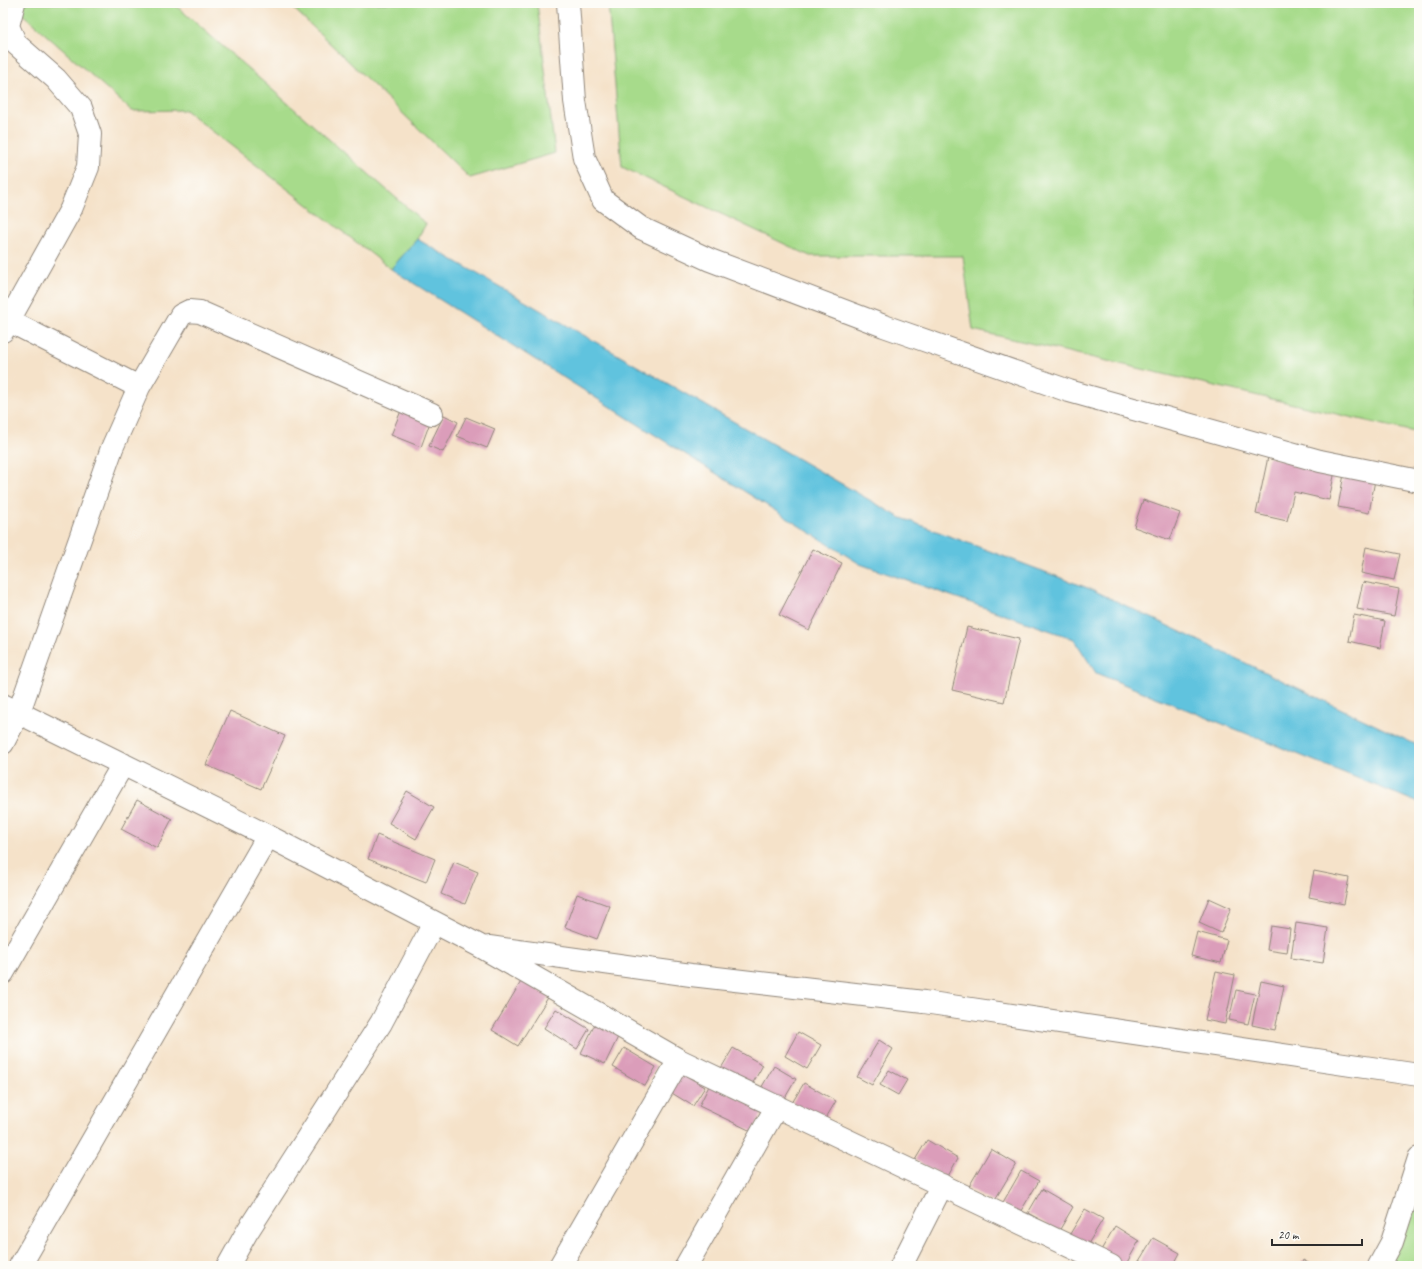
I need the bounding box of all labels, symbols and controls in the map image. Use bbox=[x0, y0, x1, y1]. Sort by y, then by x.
scale bar bbox=[1272, 1221, 1362, 1247]
text: 20 m bbox=[1278, 1227, 1300, 1243]

